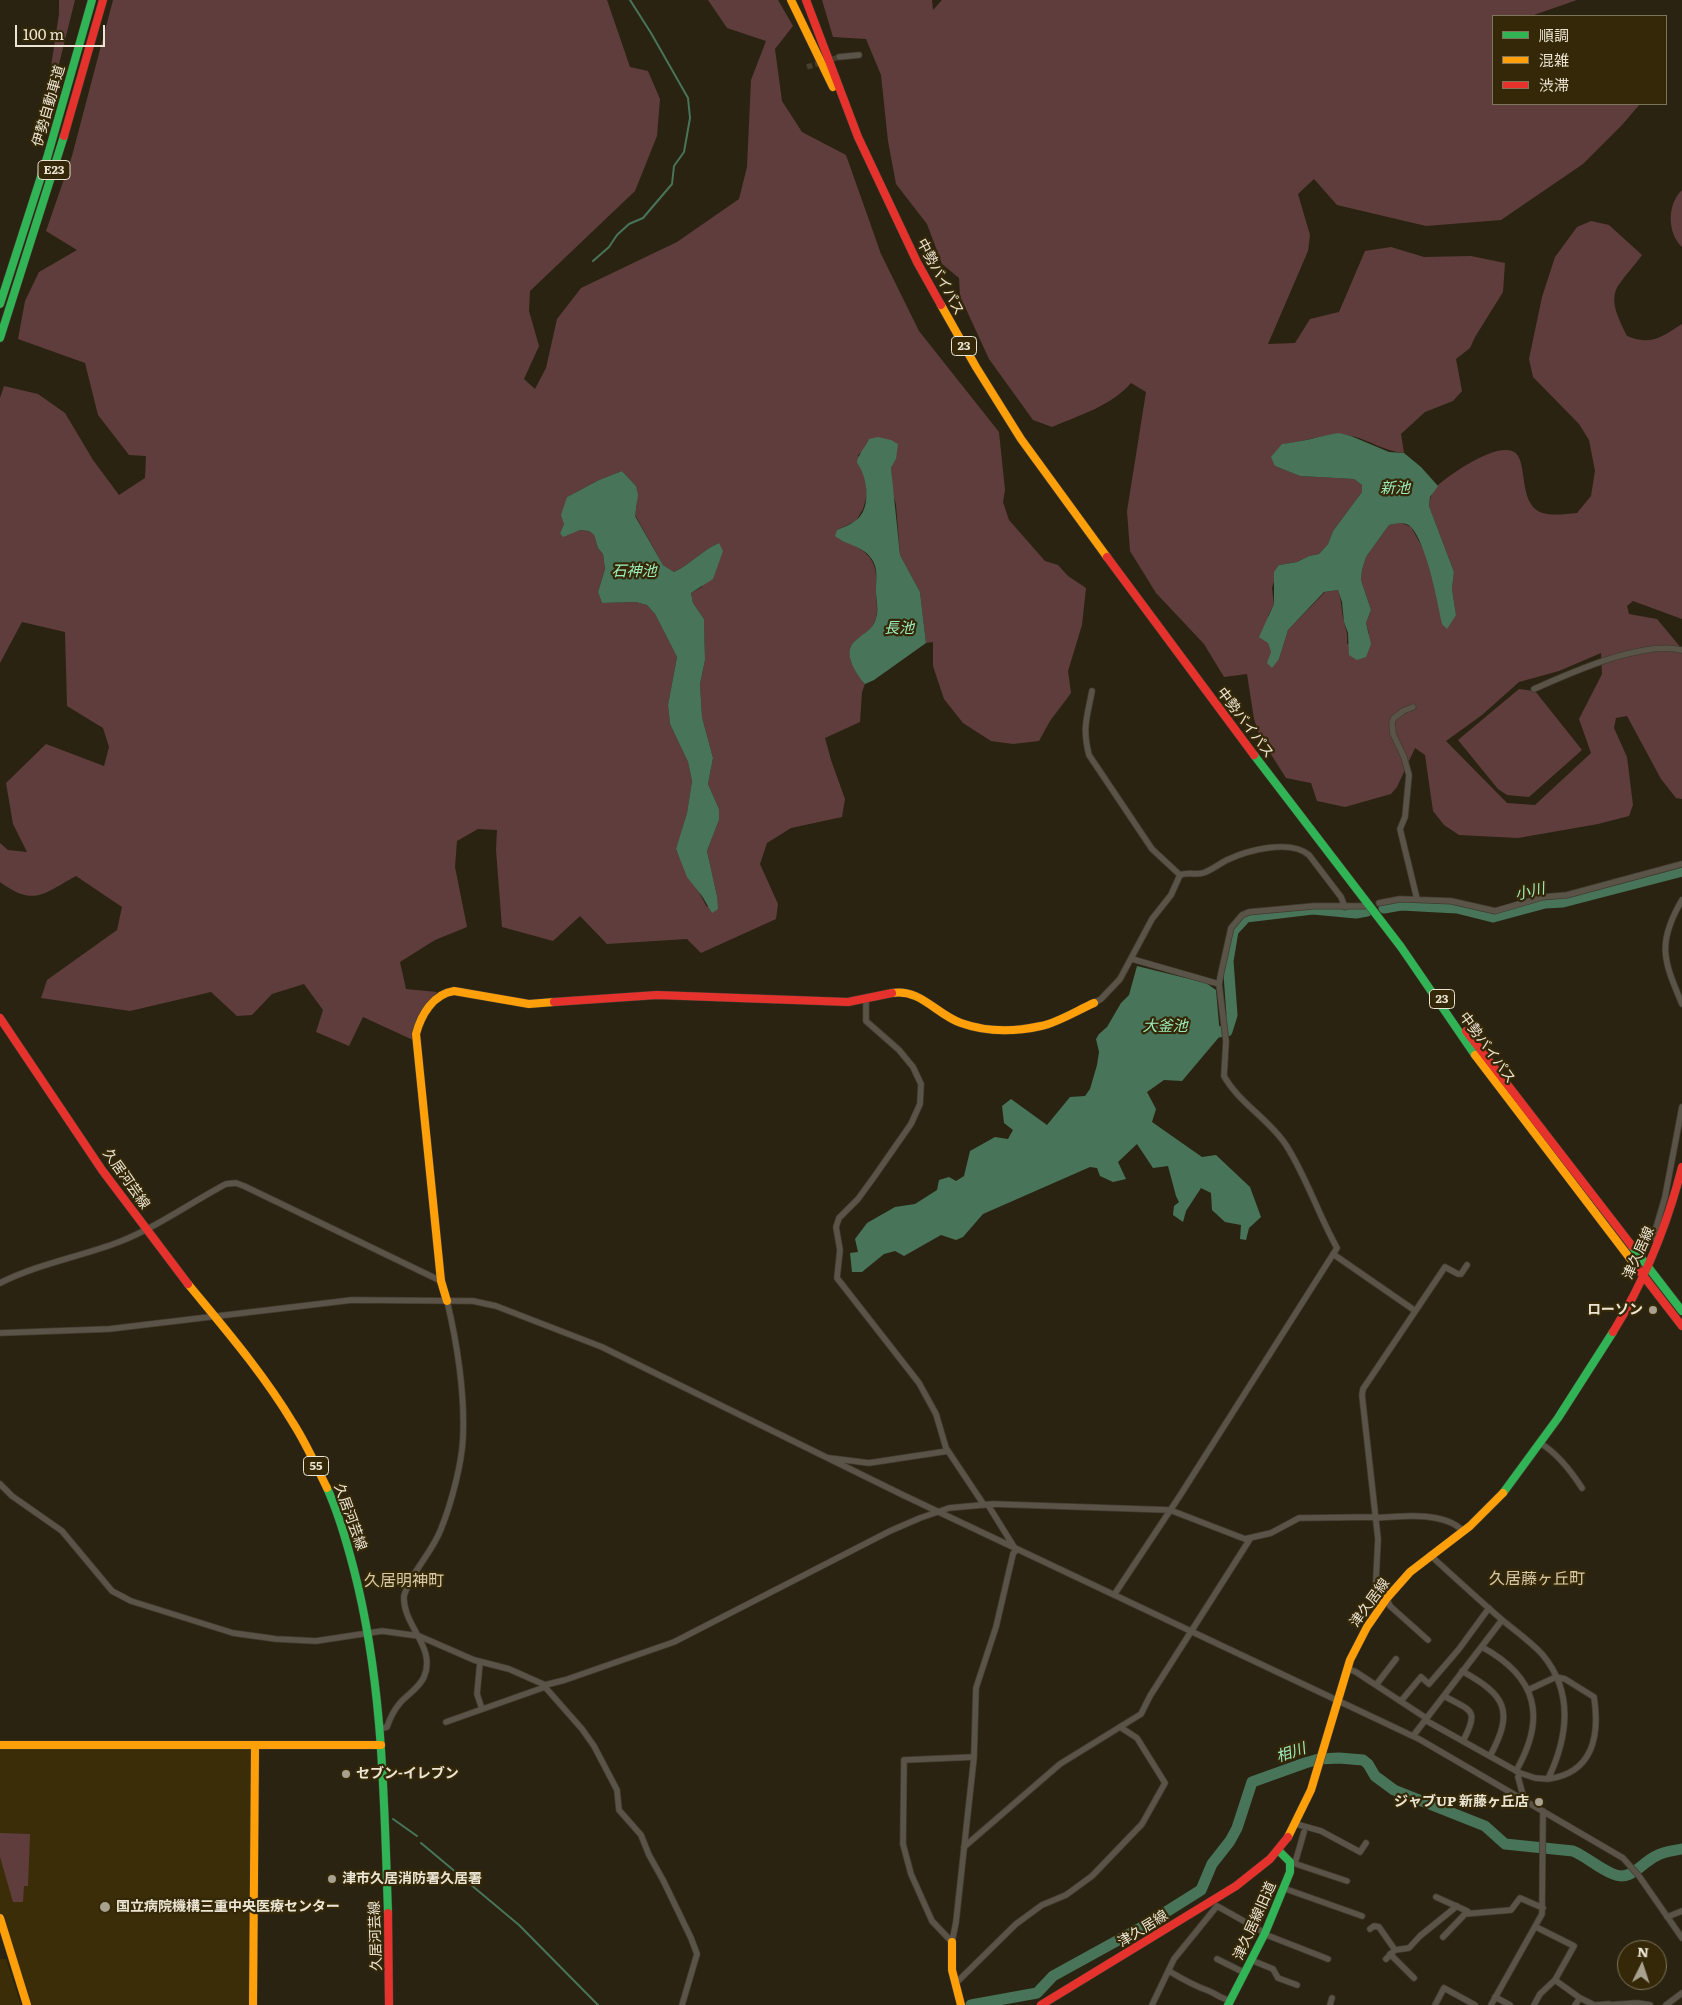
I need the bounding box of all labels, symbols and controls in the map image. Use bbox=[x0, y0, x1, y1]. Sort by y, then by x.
scale bar bbox=[18, 15, 108, 47]
legend bbox=[1492, 15, 1667, 105]
text: 100 m bbox=[23, 22, 64, 45]
text: 順調 bbox=[1539, 23, 1569, 46]
text: 混雑 bbox=[1539, 48, 1569, 71]
street label: 伊勢自動車道 bbox=[29, 63, 69, 149]
text: 渋滞 bbox=[1539, 73, 1569, 96]
road number: E23 bbox=[38, 160, 70, 180]
street label: 中勢バイパス bbox=[913, 236, 967, 318]
road number: 23 bbox=[952, 336, 976, 356]
water label: 新池 bbox=[1380, 480, 1410, 498]
water label: 石神池 bbox=[612, 563, 656, 581]
water label: 長池 bbox=[884, 620, 914, 638]
street label: 中勢バイパス bbox=[1213, 684, 1277, 762]
water label: 小川 bbox=[1513, 880, 1547, 904]
road number: 23 bbox=[1430, 990, 1454, 1009]
street label: 中勢バイパス bbox=[1456, 1009, 1518, 1087]
water label: 大釜池 bbox=[1143, 1018, 1187, 1036]
street label: 久居河芸線 bbox=[99, 1146, 153, 1212]
street label: 津久居線 bbox=[1620, 1224, 1658, 1282]
place label: ローソン bbox=[1587, 1302, 1643, 1318]
marker: ローソン bbox=[1647, 1304, 1659, 1316]
road number: 55 bbox=[304, 1456, 328, 1475]
street label: 久居河芸線 bbox=[330, 1481, 370, 1553]
district label: 久居藤ヶ丘町 bbox=[1489, 1569, 1585, 1589]
district label: 久居明神町 bbox=[364, 1571, 444, 1591]
street label: 津久居線 bbox=[1347, 1575, 1393, 1631]
water label: 相川 bbox=[1274, 1740, 1308, 1766]
place label: セブン-イレブン bbox=[356, 1766, 459, 1782]
marker: セブン-イレブン bbox=[340, 1768, 352, 1780]
place label: ジャブUP 新藤ヶ丘店 bbox=[1394, 1794, 1529, 1810]
marker: ジャブUP 新藤ヶ丘店 bbox=[1533, 1796, 1545, 1808]
place label: 津市久居消防署久居署 bbox=[342, 1871, 482, 1887]
marker: 津市久居消防署久居署 bbox=[326, 1873, 338, 1885]
street label: 津久居線旧道 bbox=[1230, 1879, 1280, 1963]
place label: 国立病院機構三重中央医療センター bbox=[116, 1899, 340, 1915]
marker: 国立病院機構三重中央医療センター bbox=[98, 1900, 112, 1914]
street label: 久居河芸線 bbox=[366, 1901, 386, 1971]
street label: 津久居線 bbox=[1115, 1907, 1171, 1951]
north arrow bbox=[1617, 1940, 1667, 1990]
text: N bbox=[1636, 1941, 1650, 1961]

